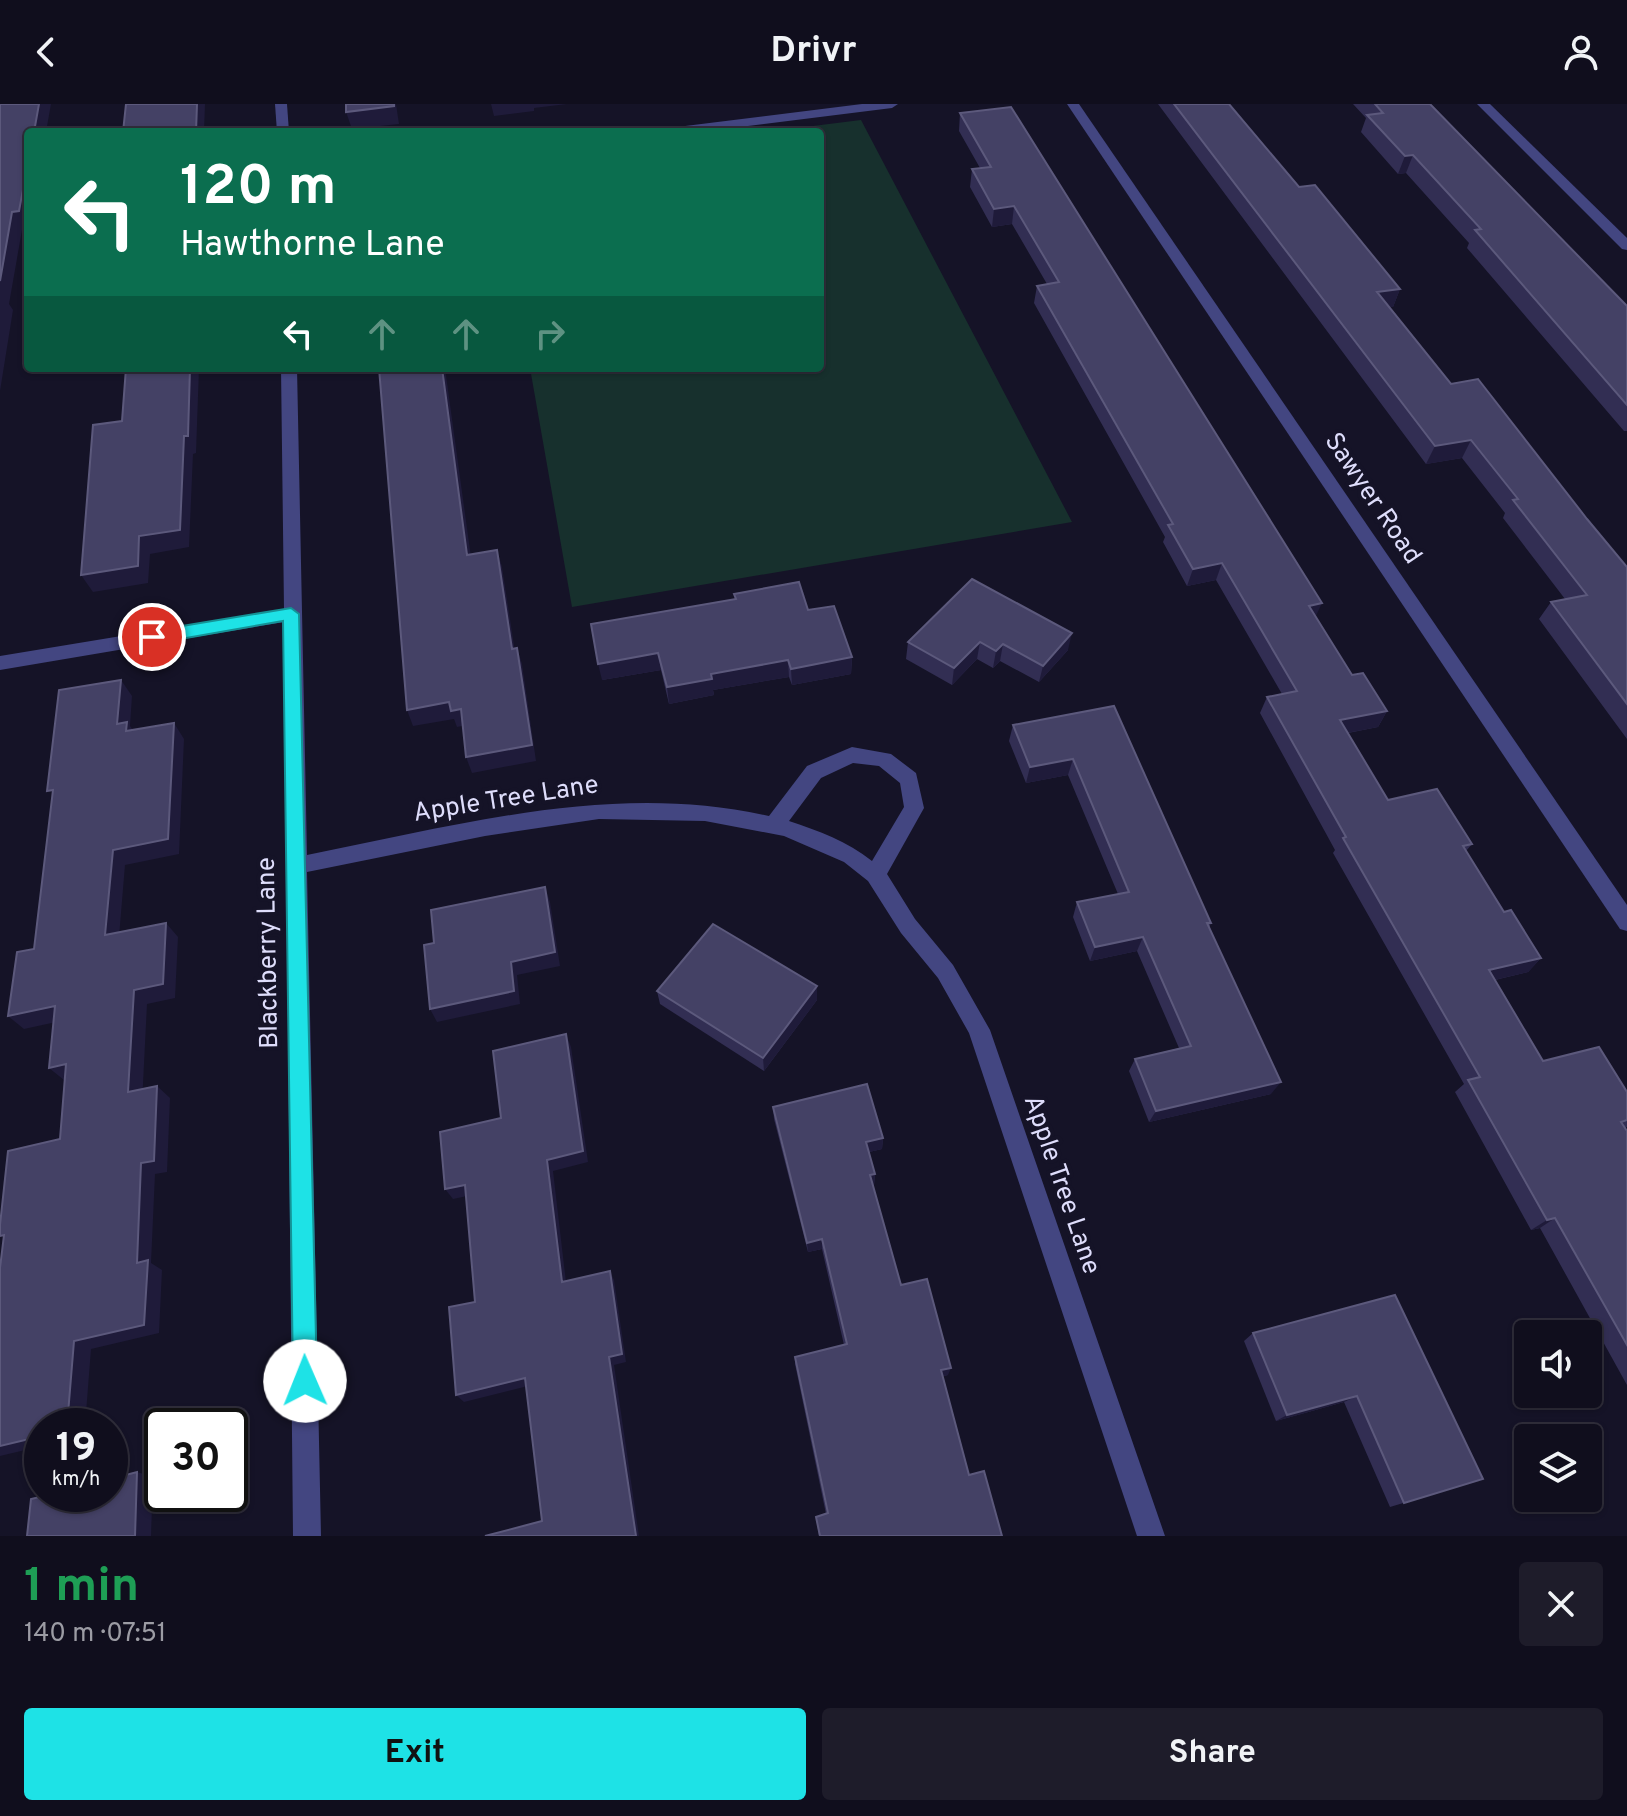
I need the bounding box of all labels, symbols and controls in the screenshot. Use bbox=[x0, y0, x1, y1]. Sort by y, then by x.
text: Drivr bbox=[771, 29, 856, 75]
icon: back bbox=[24, 30, 68, 74]
icon: person bbox=[1559, 30, 1603, 74]
text: 120 m bbox=[180, 154, 337, 224]
icon: left bbox=[48, 160, 152, 264]
text: Hawthorne Lane bbox=[180, 223, 445, 269]
icon: left bbox=[276, 312, 320, 356]
icon: ahead bbox=[360, 312, 404, 356]
icon: ahead bbox=[444, 312, 488, 356]
icon: right bbox=[528, 312, 572, 356]
street label: Sawyer Road bbox=[1316, 427, 1428, 571]
pin bbox=[118, 603, 186, 671]
icon: arrive bbox=[130, 615, 174, 659]
street label: Apple Tree Lane bbox=[411, 769, 601, 831]
street label: Blackberry Lane bbox=[251, 857, 287, 1049]
street label: Apple Tree Lane bbox=[1015, 1091, 1107, 1279]
map controls bbox=[1514, 1320, 1602, 1512]
button: sound bbox=[1514, 1320, 1602, 1408]
position arrow bbox=[263, 1339, 347, 1423]
speed limit sign: 30 bbox=[144, 1408, 248, 1512]
button: layers bbox=[1514, 1424, 1602, 1512]
text: 19 bbox=[56, 1425, 96, 1475]
text: km/h bbox=[52, 1467, 100, 1493]
text: 1 min bbox=[24, 1558, 139, 1618]
button: close bbox=[1519, 1562, 1603, 1646]
text: 140 m · 07:51 bbox=[24, 1618, 167, 1651]
button: Exit bbox=[24, 1708, 806, 1800]
button: Share bbox=[822, 1708, 1603, 1800]

